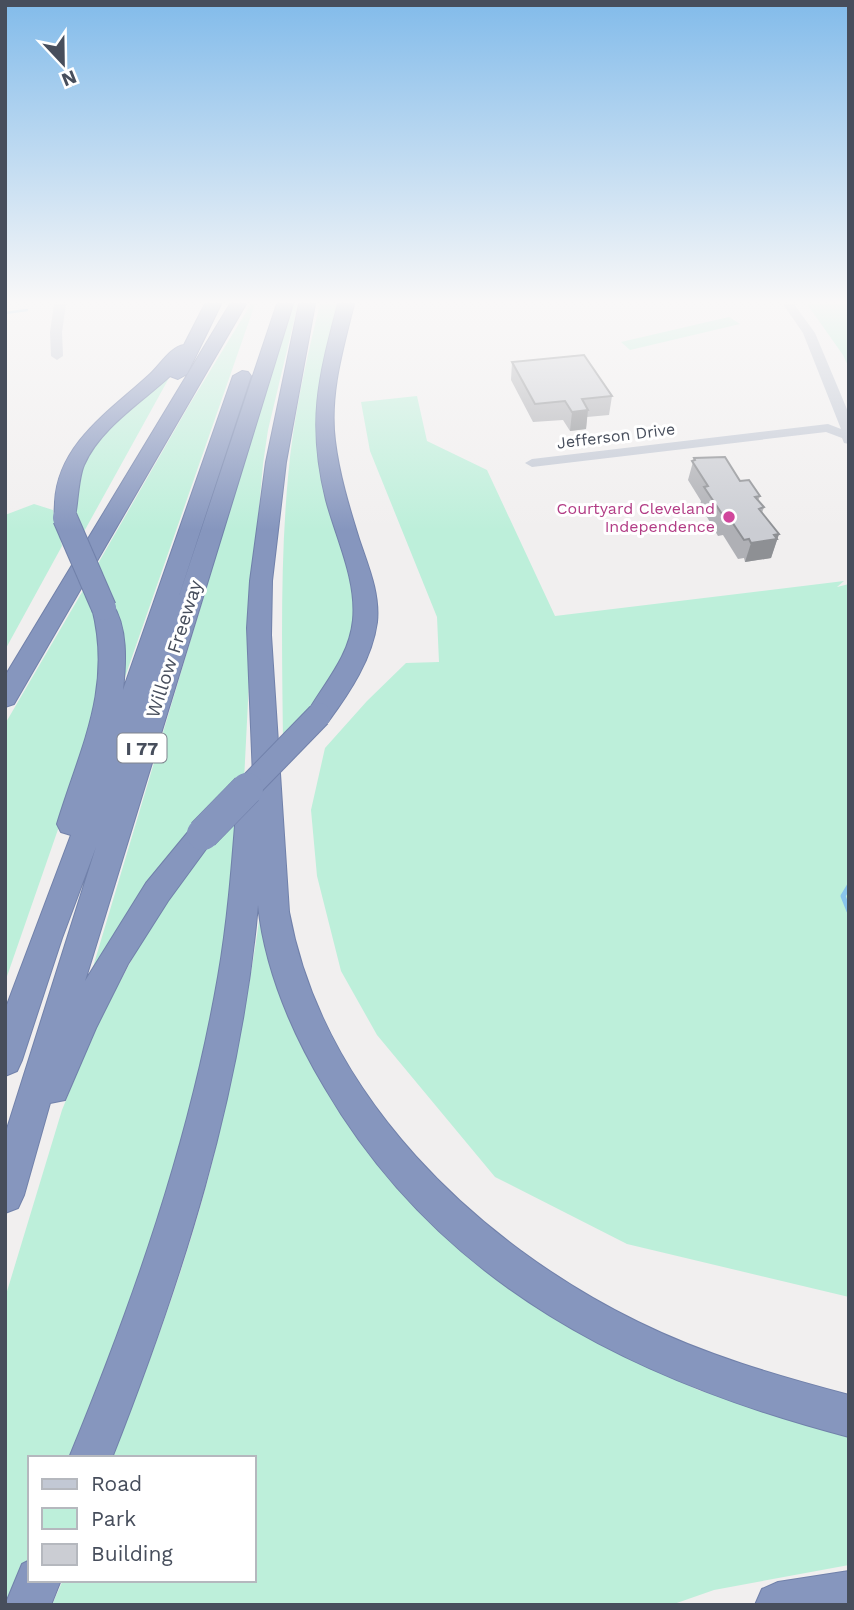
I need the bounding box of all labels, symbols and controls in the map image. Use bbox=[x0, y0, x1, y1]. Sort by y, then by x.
north arrow bbox=[28, 28, 98, 98]
text: N bbox=[58, 65, 80, 92]
street label: Jefferson Drive bbox=[556, 419, 676, 453]
place label: Courtyard Cleveland Independence bbox=[557, 499, 715, 536]
marker: Courtyard Cleveland Independence bbox=[721, 509, 737, 525]
street label: Willow Freeway bbox=[141, 577, 207, 721]
road number: I 77 bbox=[118, 734, 166, 762]
legend bbox=[28, 1456, 256, 1582]
text: Road bbox=[91, 1471, 142, 1496]
text: Park bbox=[91, 1506, 136, 1531]
text: Building bbox=[91, 1541, 173, 1566]

